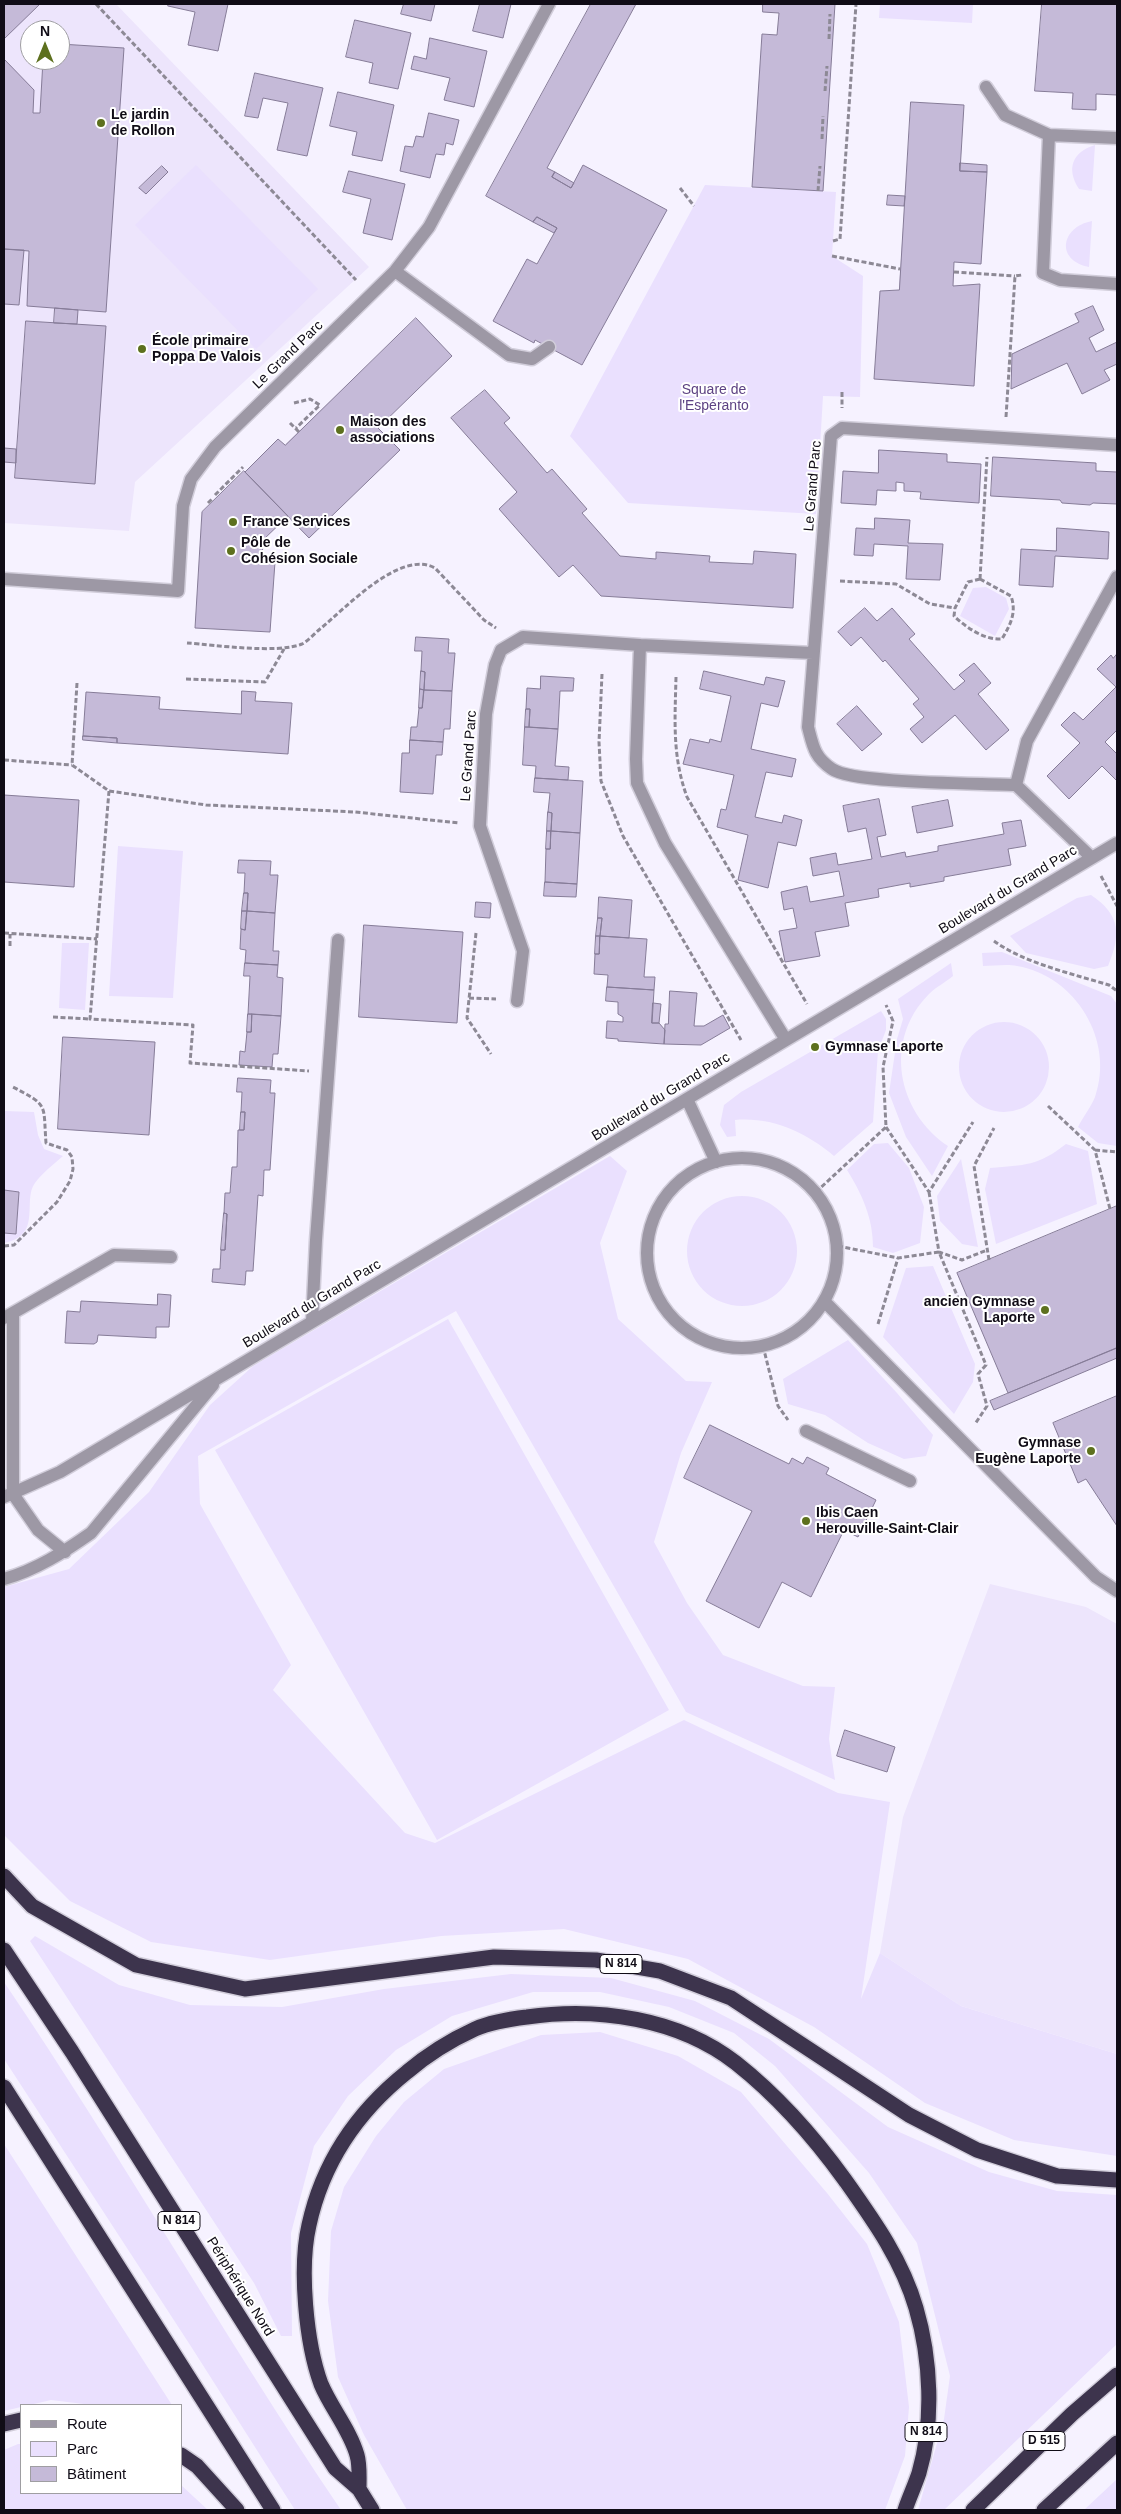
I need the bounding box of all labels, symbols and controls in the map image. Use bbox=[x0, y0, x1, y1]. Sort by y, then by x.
north arrow bbox=[20, 20, 70, 70]
text: N bbox=[40, 23, 50, 39]
place label: Le jardin de Rollon bbox=[111, 107, 175, 140]
marker: Le jardin de Rollon bbox=[95, 117, 107, 129]
street label: Le Grand Parc bbox=[249, 317, 327, 393]
place label: École primaire Poppa De Valois bbox=[152, 333, 261, 366]
marker: École primaire Poppa De Valois bbox=[136, 343, 148, 355]
park label: Square de l'Espéranto bbox=[679, 382, 749, 414]
place label: Maison des associations bbox=[350, 414, 435, 447]
marker: Maison des associations bbox=[334, 424, 346, 436]
street label: Le Grand Parc bbox=[801, 440, 825, 532]
place label: France Services bbox=[243, 514, 350, 530]
marker: France Services bbox=[227, 516, 239, 528]
place label: Pôle de Cohésion Sociale bbox=[241, 535, 358, 568]
marker: Pôle de Cohésion Sociale bbox=[225, 545, 237, 557]
street label: Le Grand Parc bbox=[457, 710, 481, 802]
street label: Boulevard du Grand Parc bbox=[936, 842, 1080, 938]
place label: Gymnase Laporte bbox=[825, 1039, 943, 1055]
marker: Gymnase Laporte bbox=[809, 1041, 821, 1053]
street label: Boulevard du Grand Parc bbox=[589, 1049, 733, 1145]
street label: Boulevard du Grand Parc bbox=[240, 1256, 384, 1352]
place label: ancien Gymnase Laporte bbox=[924, 1294, 1035, 1326]
marker: ancien Gymnase Laporte bbox=[1039, 1304, 1051, 1316]
place label: Gymnase Eugène Laporte bbox=[975, 1435, 1081, 1468]
marker: Gymnase Eugène Laporte bbox=[1085, 1445, 1097, 1457]
place label: Ibis Caen Herouville-Saint-Clair bbox=[816, 1505, 958, 1538]
marker: Ibis Caen Herouville-Saint-Clair bbox=[800, 1515, 812, 1527]
road number: N 814 bbox=[600, 1955, 642, 1974]
road number: N 814 bbox=[158, 2212, 200, 2230]
street label: Périphérique Nord bbox=[203, 2234, 277, 2340]
legend bbox=[20, 2404, 182, 2494]
text: Route bbox=[67, 2415, 107, 2432]
road number: N 814 bbox=[905, 2422, 947, 2442]
road number: D 515 bbox=[1023, 2432, 1065, 2450]
text: Parc bbox=[67, 2440, 98, 2457]
text: Bâtiment bbox=[67, 2465, 126, 2482]

